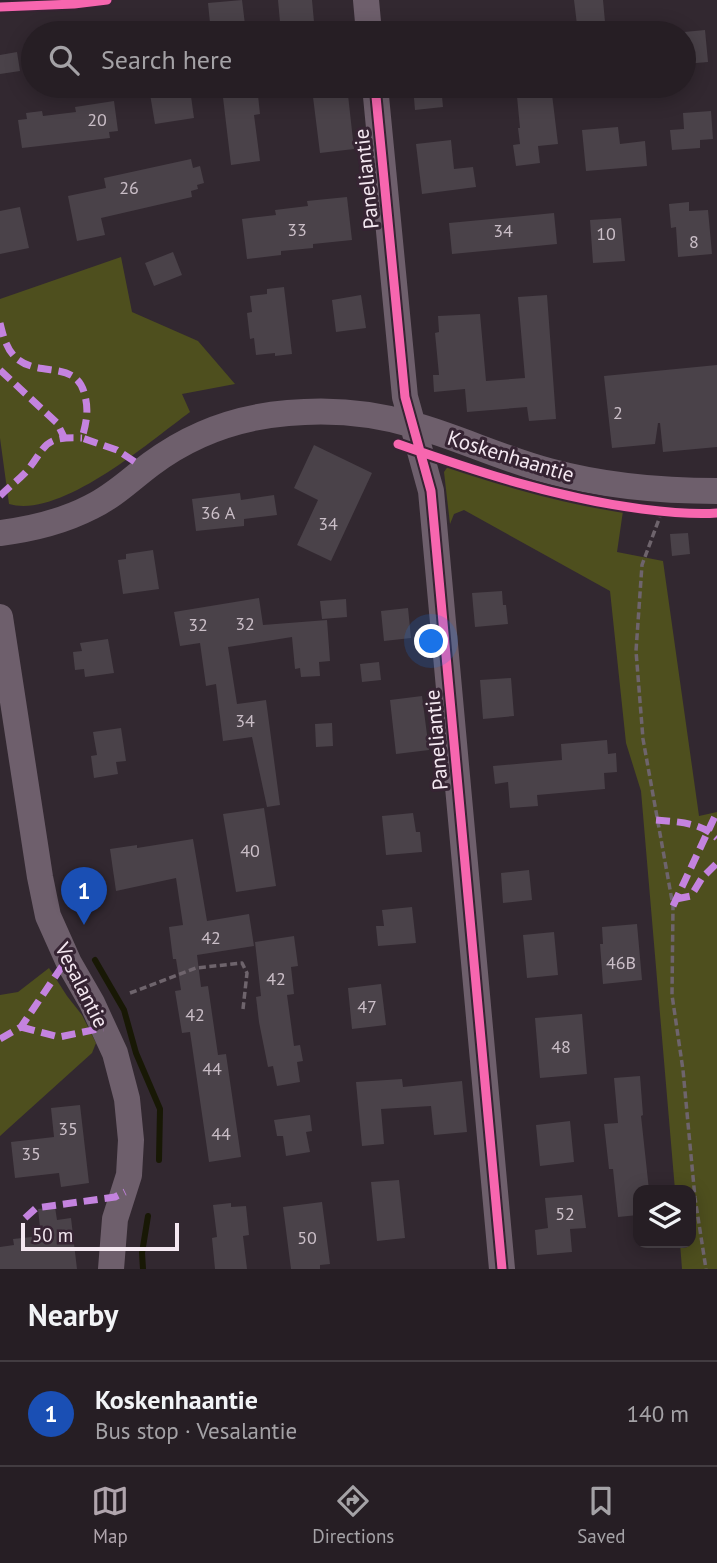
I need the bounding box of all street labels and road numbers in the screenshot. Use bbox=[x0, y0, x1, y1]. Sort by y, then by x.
street label: Paneliantie bbox=[347, 128, 385, 230]
street label: Koskenhaantie bbox=[444, 424, 578, 488]
street label: Paneliantie bbox=[418, 689, 454, 791]
street label: Vesalantie bbox=[49, 937, 115, 1032]

